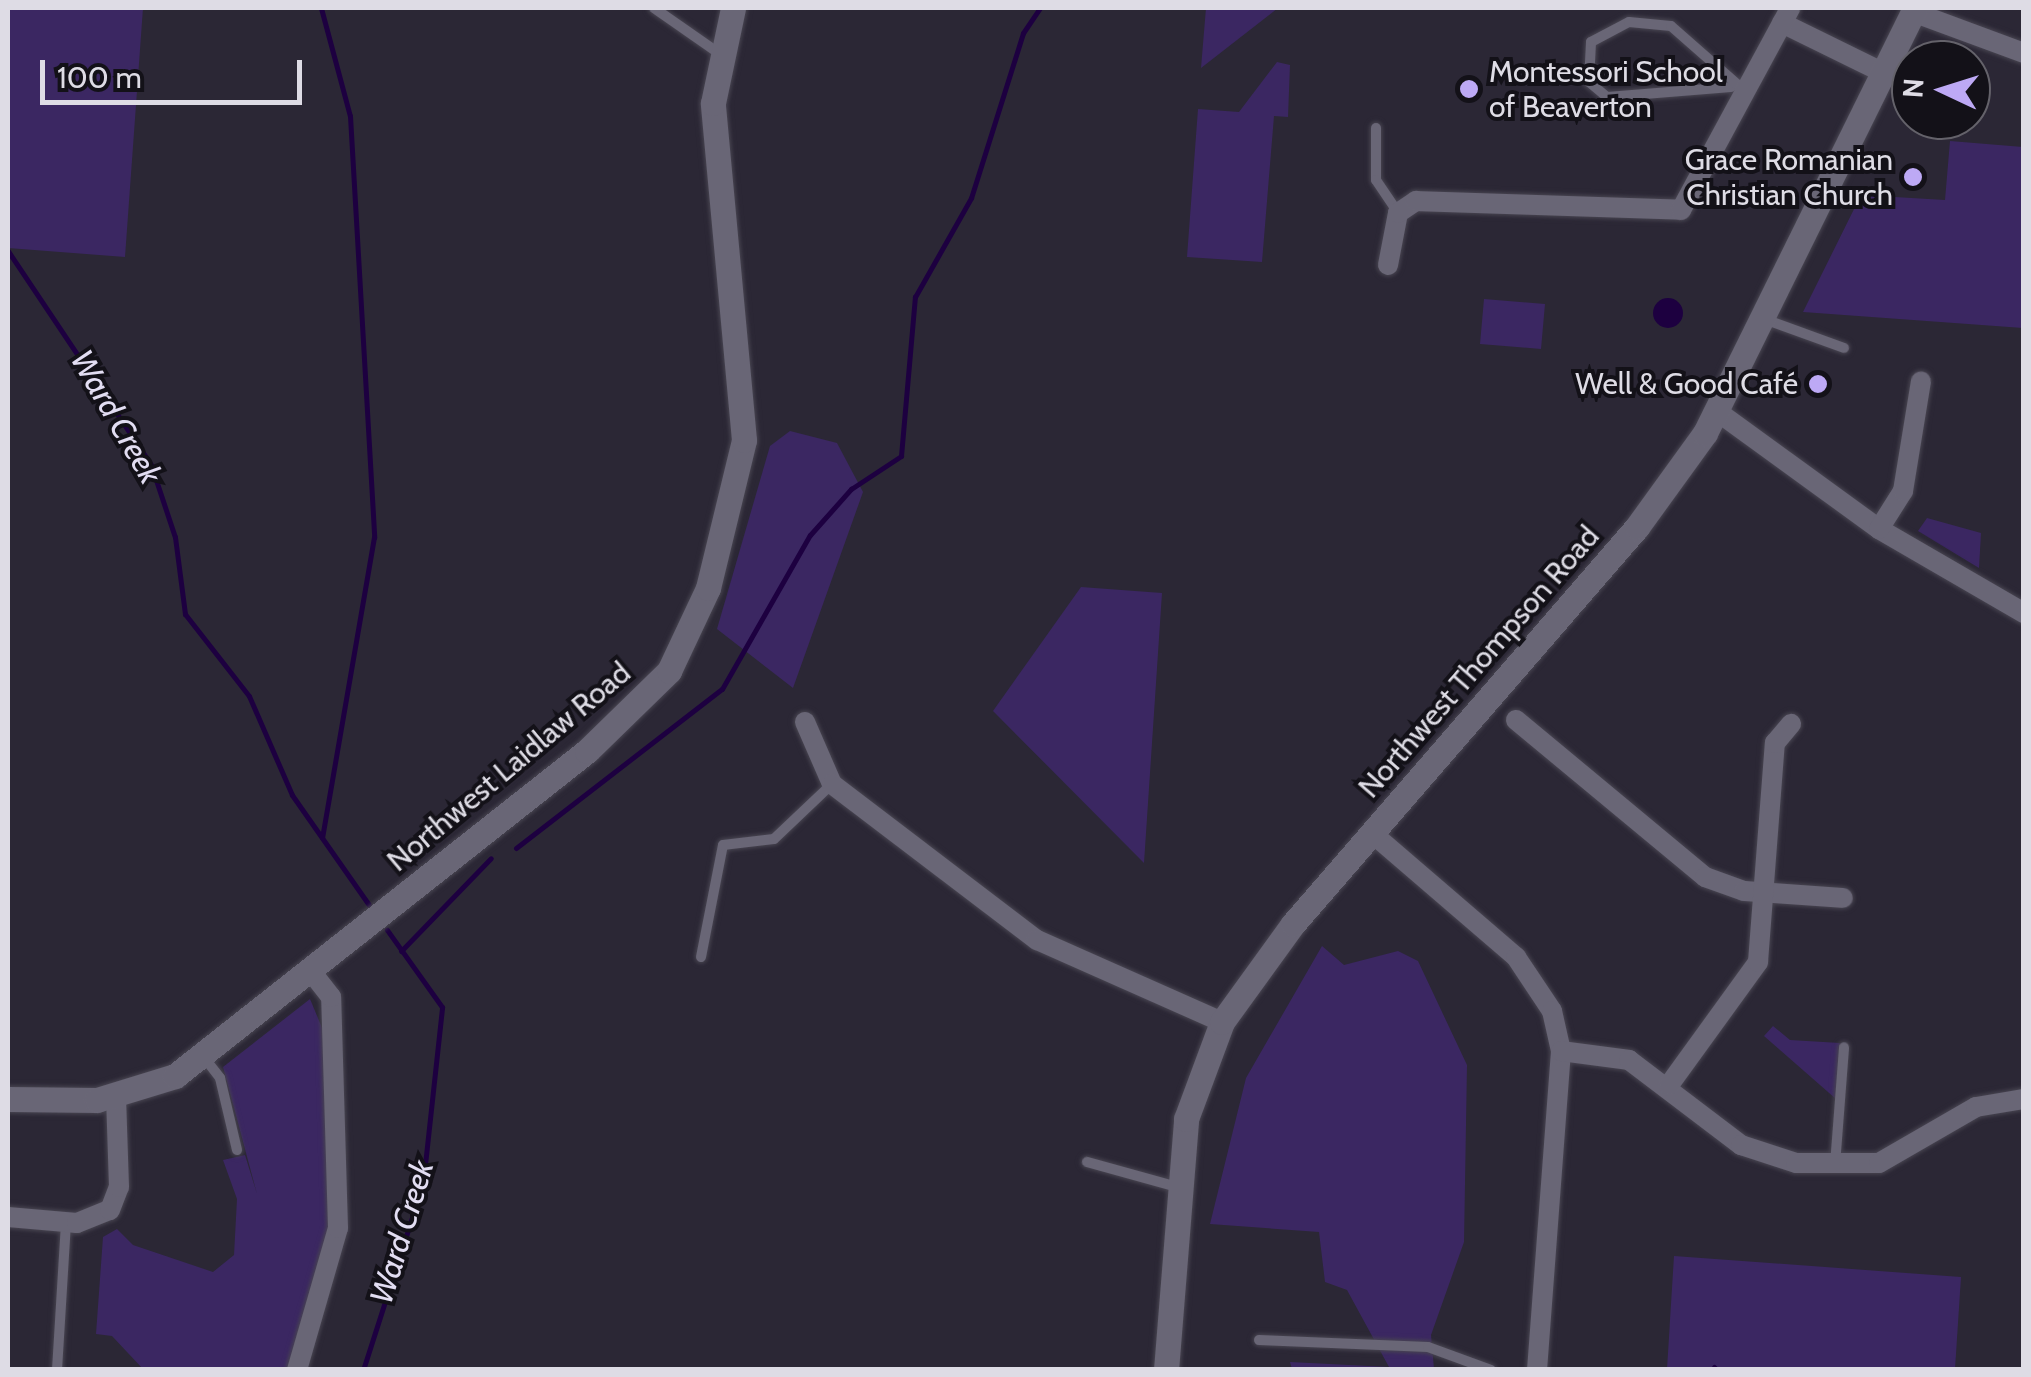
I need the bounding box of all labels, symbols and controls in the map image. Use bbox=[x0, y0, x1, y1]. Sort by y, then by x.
scale bar bbox=[45, 40, 308, 102]
north arrow bbox=[1891, 40, 1991, 140]
place label: Montessori School of Beaverton bbox=[1489, 54, 1723, 124]
text: 100 m bbox=[57, 59, 142, 96]
text: N bbox=[1895, 77, 1931, 99]
marker: Montessori School of Beaverton bbox=[1458, 78, 1480, 100]
place label: Grace Romanian Christian Church bbox=[1685, 142, 1893, 212]
marker: Grace Romanian Christian Church bbox=[1902, 166, 1924, 188]
water label: Ward Creek bbox=[62, 343, 170, 491]
place label: Well & Good Café bbox=[1575, 366, 1798, 402]
marker: Well & Good Café bbox=[1807, 373, 1829, 395]
street label: Northwest Thompson Road bbox=[1351, 519, 1607, 805]
street label: Northwest Laidlaw Road bbox=[380, 655, 638, 879]
water label: Ward Creek bbox=[362, 1156, 442, 1308]

